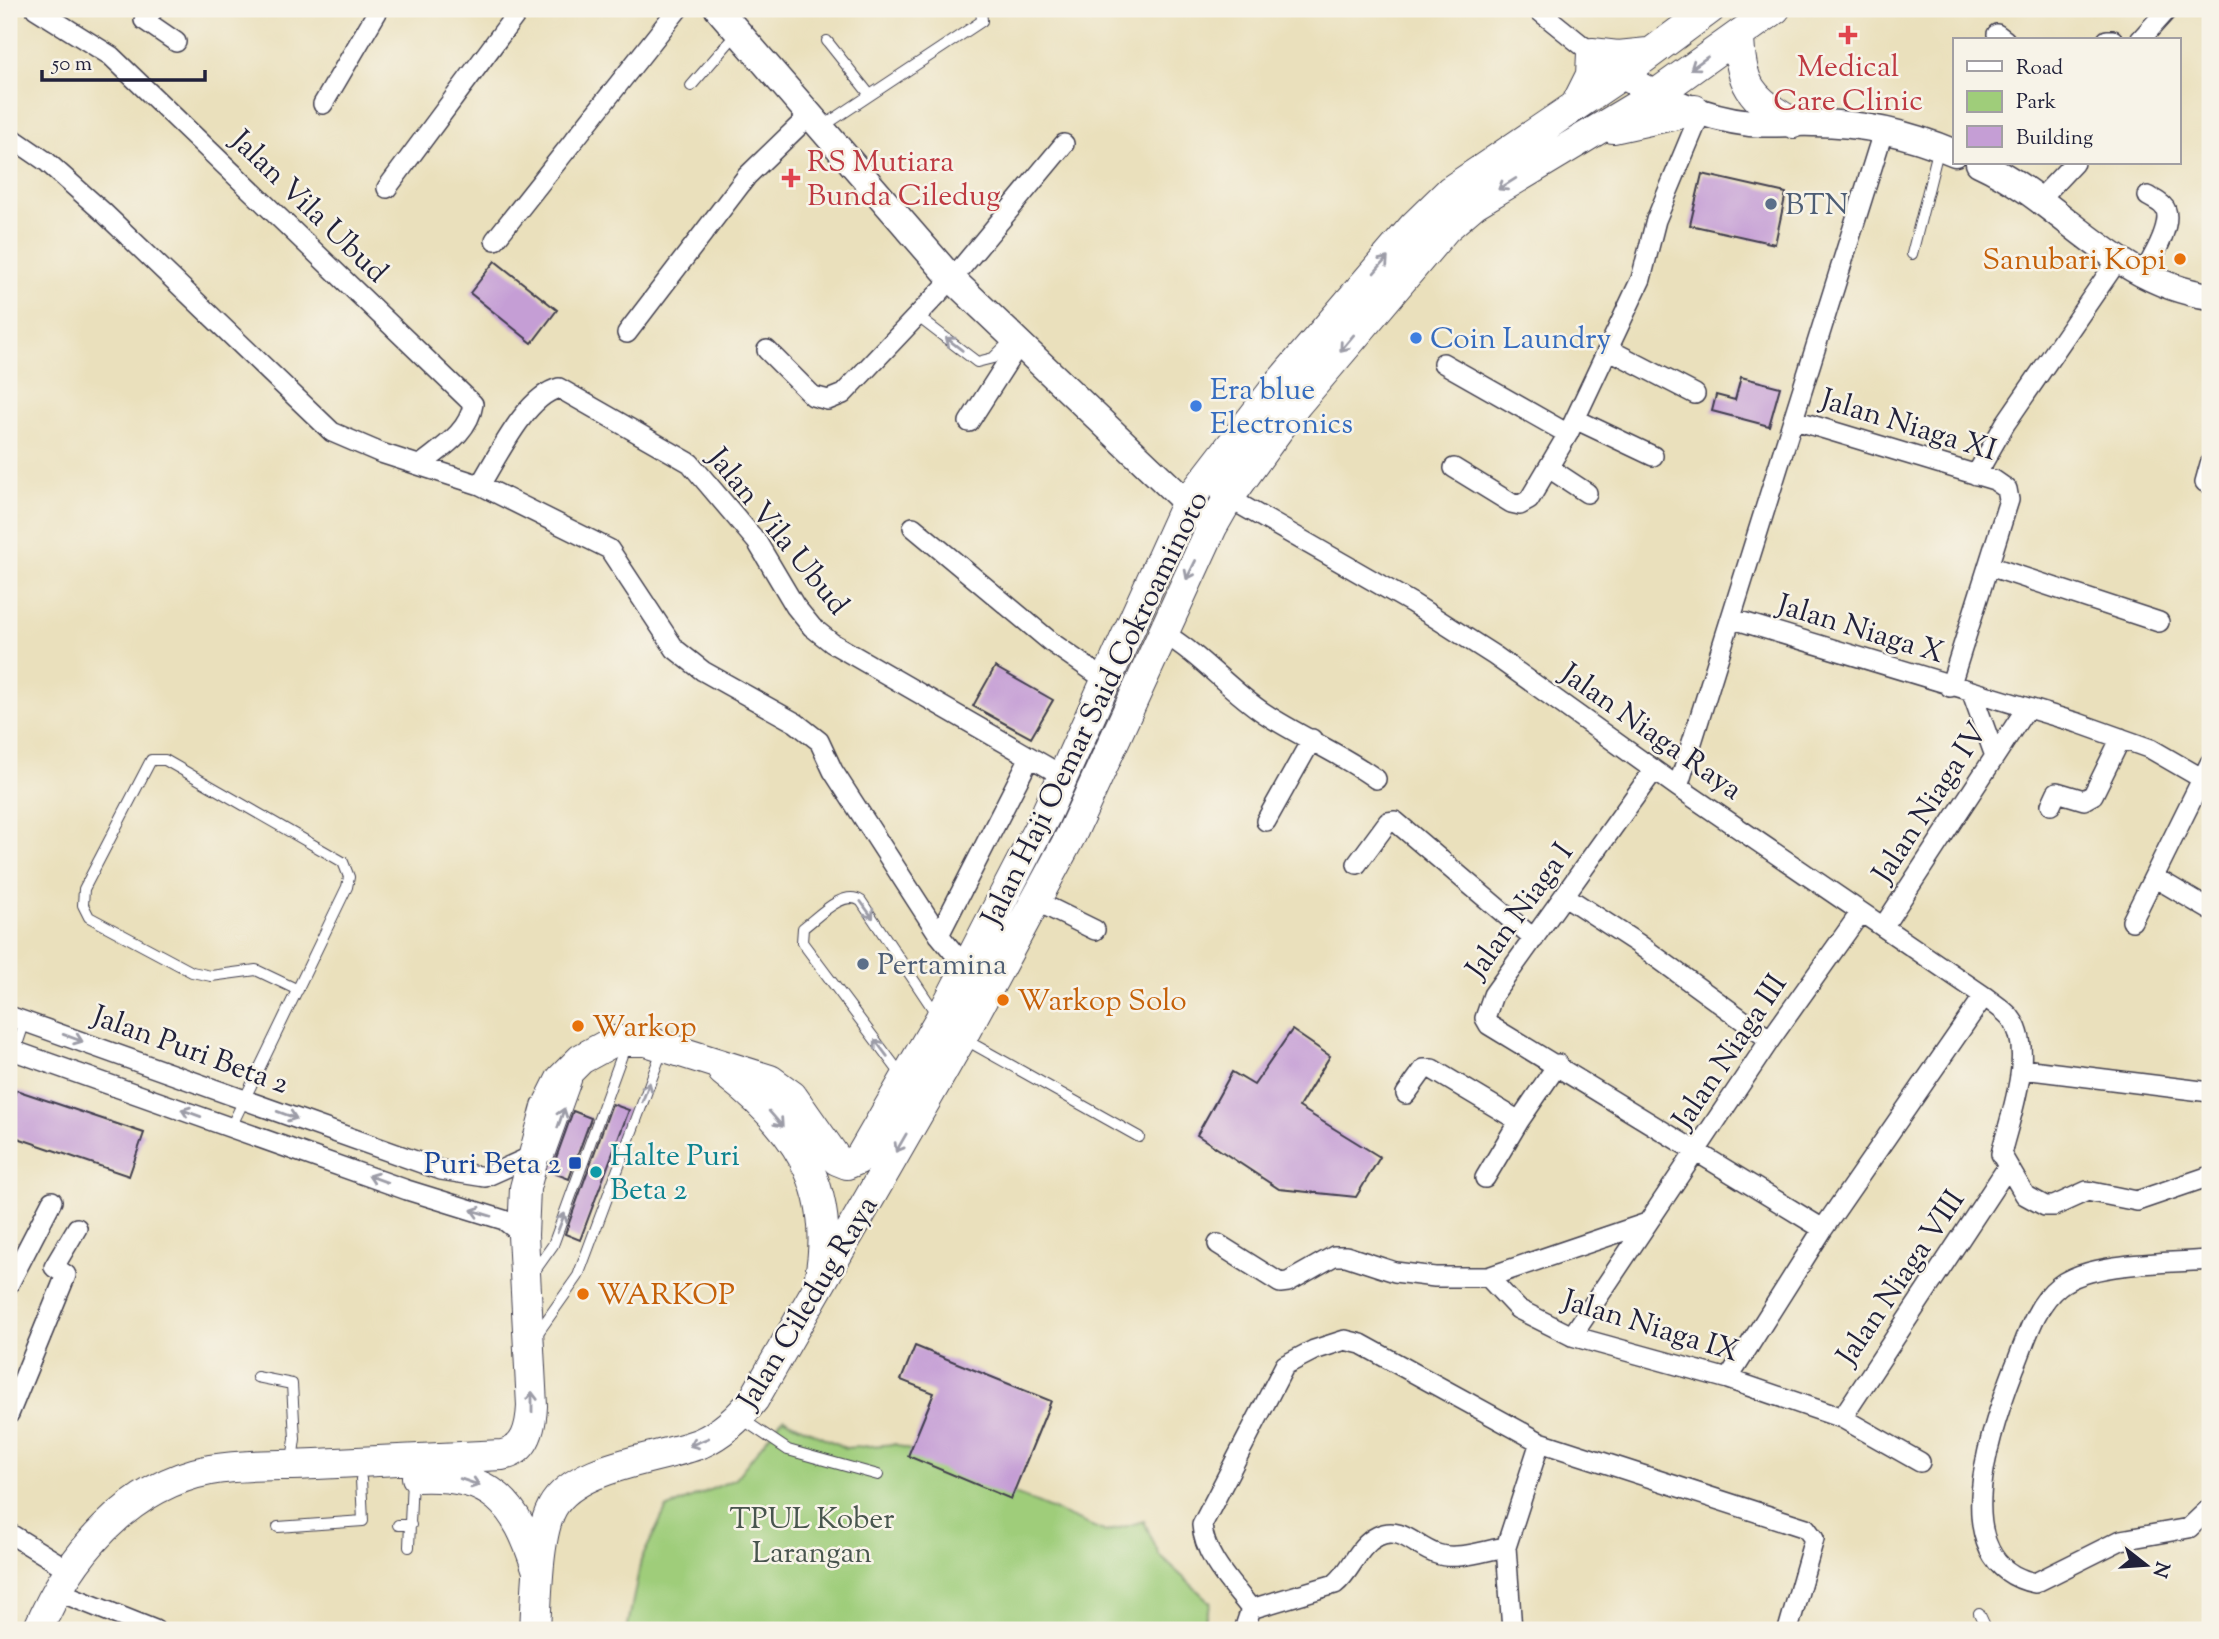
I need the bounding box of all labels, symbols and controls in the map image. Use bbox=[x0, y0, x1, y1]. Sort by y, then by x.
marker: Medical Care Clinic bbox=[1838, 25, 1858, 45]
scale bar bbox=[42, 38, 205, 82]
legend bbox=[1953, 38, 2180, 164]
place label: Medical Care Clinic bbox=[1773, 47, 1923, 124]
text: 50 m bbox=[51, 50, 92, 80]
text: Road bbox=[2016, 54, 2063, 84]
one-way arrow bbox=[1690, 56, 1709, 70]
text: Park bbox=[2016, 88, 2057, 118]
street label: Jalan Vila Ubud bbox=[219, 120, 397, 294]
text: Building bbox=[2016, 124, 2093, 154]
place label: RS Mutiara Bunda Ciledug bbox=[807, 142, 1001, 219]
marker: RS Mutiara Bunda Ciledug bbox=[781, 168, 801, 188]
one-way arrow bbox=[1497, 177, 1517, 191]
place label: BTN bbox=[1785, 185, 1848, 228]
marker: BTN bbox=[1763, 196, 1779, 212]
place label: Sanubari Kopi bbox=[1982, 240, 2166, 283]
marker: Sanubari Kopi bbox=[2172, 251, 2188, 267]
one-way arrow bbox=[1373, 256, 1389, 274]
place label: Coin Laundry bbox=[1430, 319, 1611, 362]
marker: Coin Laundry bbox=[1408, 330, 1424, 346]
one-way arrow bbox=[1339, 334, 1355, 352]
one-way arrow bbox=[944, 337, 963, 352]
place label: Era blue Electronics bbox=[1210, 370, 1353, 447]
street label: Jalan Niaga XI bbox=[1813, 379, 2002, 474]
marker: Era blue Electronics bbox=[1188, 398, 1204, 414]
street label: Jalan Vila Ubud bbox=[695, 438, 858, 625]
street label: Jalan Haji Oemar Said Cokroaminoto bbox=[971, 485, 1221, 935]
one-way arrow bbox=[1183, 559, 1197, 580]
street label: Jalan Niaga X bbox=[1770, 584, 1949, 676]
street label: Jalan Niaga Raya bbox=[1549, 653, 1750, 812]
street label: Jalan Niaga IV bbox=[1862, 715, 1999, 894]
street label: Jalan Niaga I bbox=[1456, 834, 1585, 990]
one-way arrow bbox=[860, 900, 874, 919]
place label: Pertamina bbox=[877, 945, 1007, 988]
marker: Pertamina bbox=[855, 956, 871, 972]
street label: Jalan Niaga III bbox=[1662, 966, 1799, 1140]
place label: Warkop Solo bbox=[1017, 981, 1187, 1024]
marker: Warkop Solo bbox=[995, 992, 1011, 1008]
street label: Jalan Puri Beta 2 bbox=[84, 995, 294, 1107]
place label: Warkop bbox=[592, 1007, 697, 1050]
marker: Warkop bbox=[570, 1018, 586, 1034]
one-way arrow bbox=[62, 1033, 83, 1046]
one-way arrow bbox=[874, 1039, 889, 1058]
one-way arrow bbox=[641, 1082, 654, 1104]
one-way arrow bbox=[181, 1106, 203, 1118]
one-way arrow bbox=[555, 1107, 568, 1129]
one-way arrow bbox=[276, 1110, 298, 1122]
one-way arrow bbox=[768, 1110, 784, 1128]
one-way arrow bbox=[894, 1132, 908, 1152]
place label: Halte Puri Beta 2 bbox=[610, 1136, 740, 1213]
place label: Puri Beta 2 bbox=[424, 1144, 561, 1187]
marker: Puri Beta 2 bbox=[567, 1155, 583, 1171]
marker: Halte Puri Beta 2 bbox=[588, 1164, 604, 1180]
one-way arrow bbox=[367, 1172, 389, 1184]
street label: Jalan Niaga VIII bbox=[1826, 1182, 1977, 1376]
street label: Jalan Ciledug Raya bbox=[727, 1188, 890, 1420]
one-way arrow bbox=[470, 1205, 492, 1218]
one-way arrow bbox=[556, 1213, 569, 1235]
place label: WARKOP bbox=[597, 1275, 735, 1318]
street label: Jalan Niaga IX bbox=[1555, 1280, 1743, 1375]
marker: WARKOP bbox=[575, 1286, 591, 1302]
one-way arrow bbox=[525, 1391, 538, 1414]
one-way arrow bbox=[689, 1437, 711, 1450]
one-way arrow bbox=[459, 1477, 481, 1489]
park label: TPUL Kober Larangan bbox=[729, 1499, 895, 1576]
north arrow bbox=[2110, 1530, 2180, 1600]
text: N bbox=[2145, 1558, 2175, 1580]

